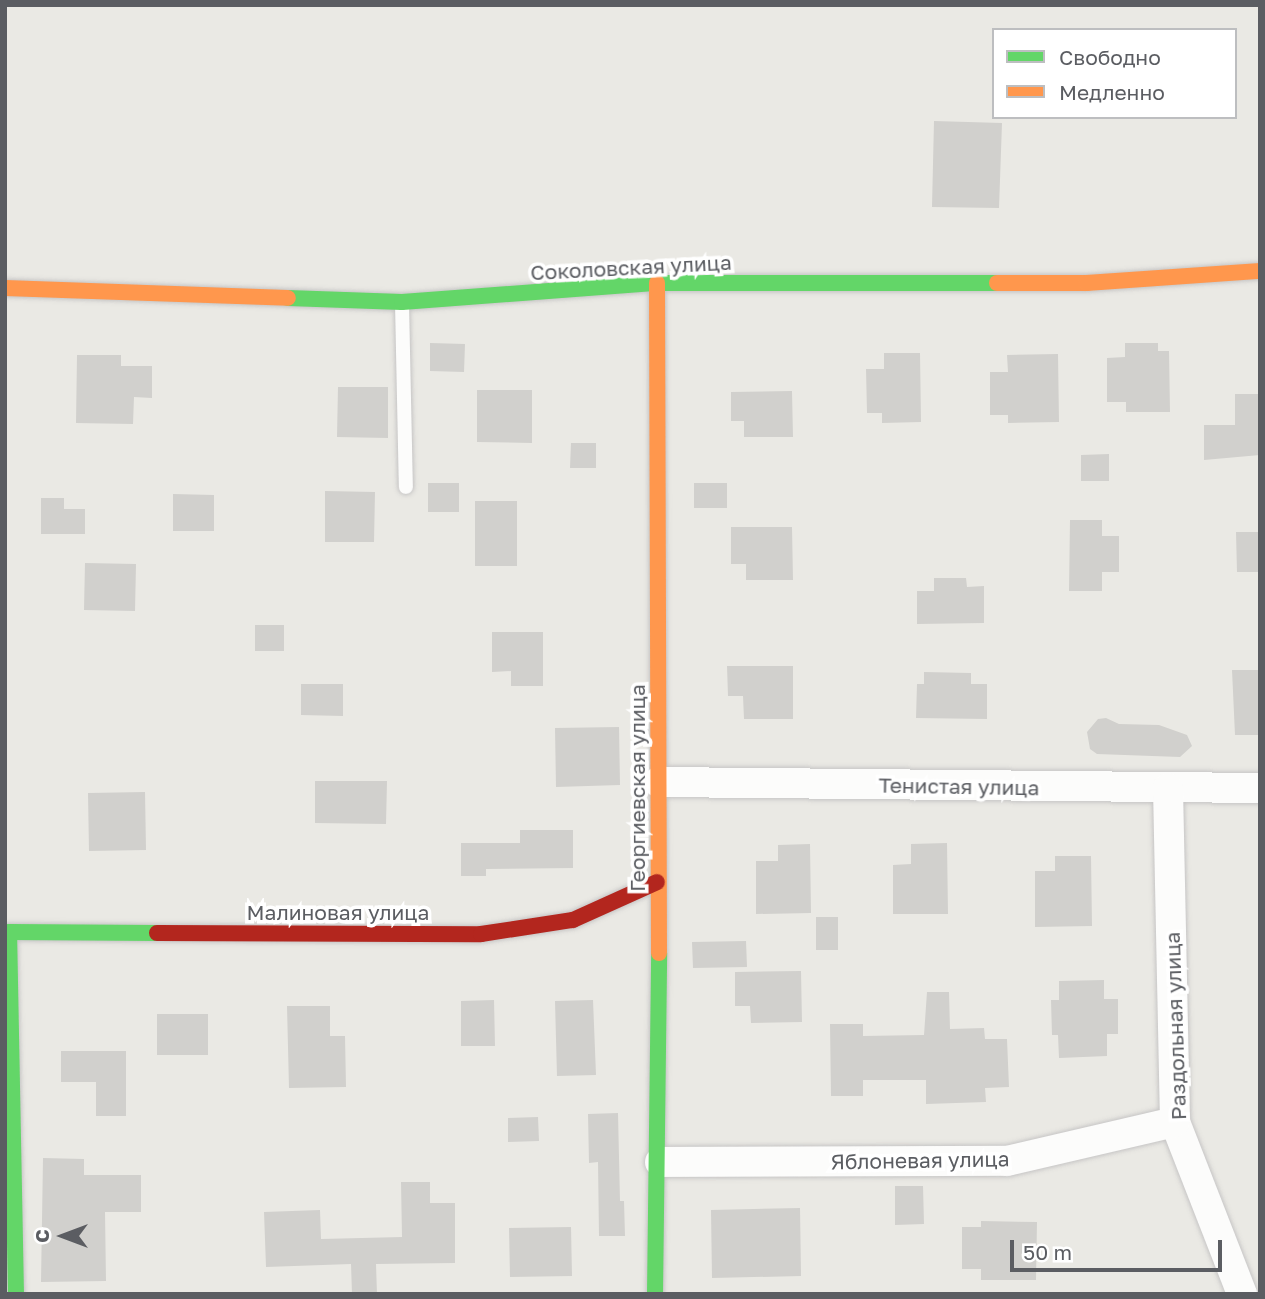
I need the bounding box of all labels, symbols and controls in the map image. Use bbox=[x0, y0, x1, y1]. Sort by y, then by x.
legend bbox=[992, 28, 1237, 119]
text: Свободно bbox=[1059, 44, 1161, 70]
text: Медленно bbox=[1059, 79, 1165, 105]
street label: Соколовская улица bbox=[530, 249, 732, 285]
street label: Георгиевская улица bbox=[624, 684, 650, 892]
street label: Тенистая улица bbox=[878, 772, 1040, 800]
street label: Малиновая улица bbox=[247, 899, 429, 925]
street label: Раздольная улица bbox=[1159, 931, 1191, 1121]
street label: Яблоневая улица bbox=[830, 1146, 1010, 1174]
north arrow bbox=[28, 1201, 98, 1271]
scale bar bbox=[1013, 1226, 1225, 1270]
text: С bbox=[30, 1229, 53, 1243]
text: 50 m bbox=[1023, 1239, 1072, 1265]

